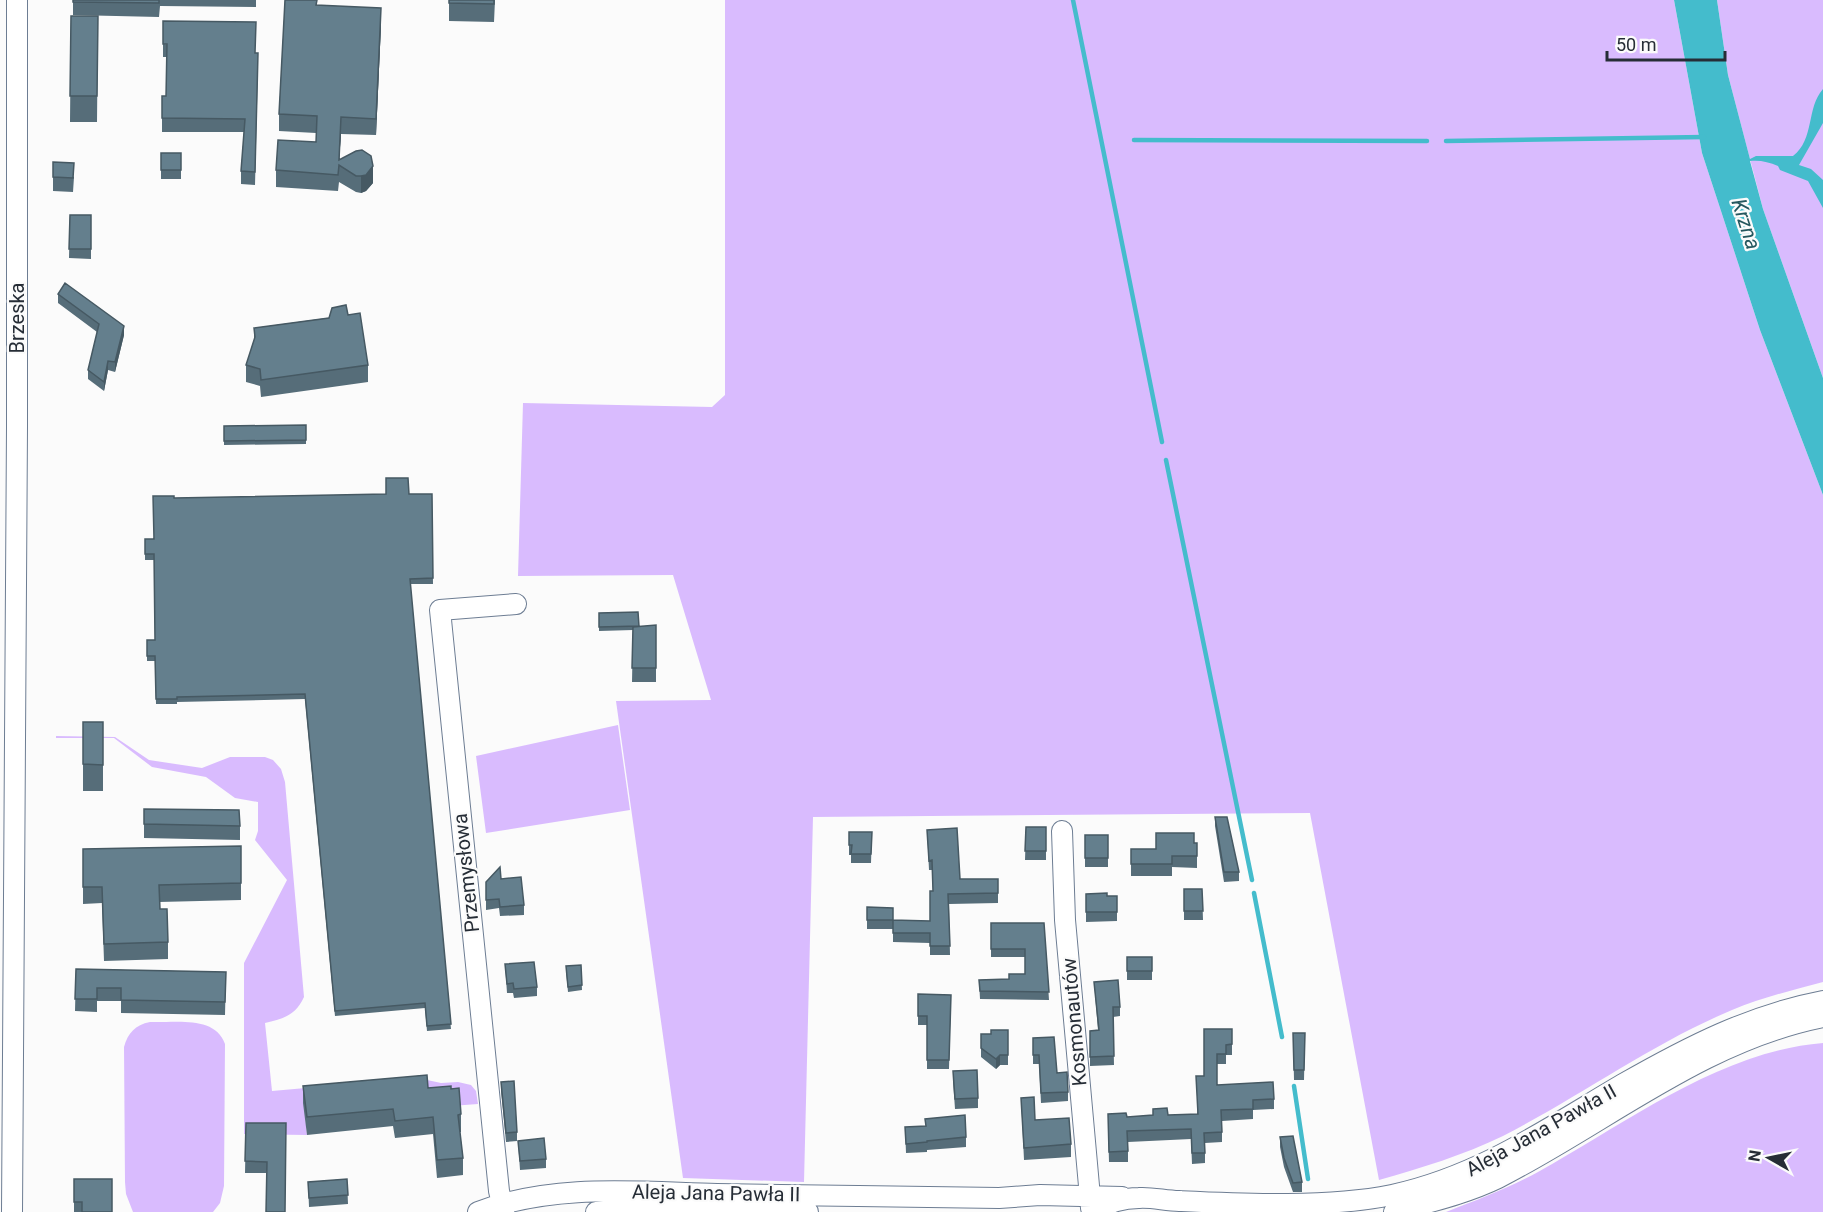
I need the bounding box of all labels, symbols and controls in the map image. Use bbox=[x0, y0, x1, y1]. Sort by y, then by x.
scale bar bbox=[1607, 24, 1726, 62]
text: 50 m bbox=[1616, 34, 1656, 55]
water label: Krzna bbox=[1727, 196, 1765, 252]
street label: Brzeska bbox=[5, 283, 29, 353]
street label: Przemysłowa bbox=[448, 812, 484, 934]
street label: Kosmonautów bbox=[1056, 957, 1092, 1087]
street label: Aleja Jana Pawła II bbox=[1461, 1079, 1621, 1181]
north arrow bbox=[1739, 1128, 1799, 1188]
text: N bbox=[1744, 1149, 1765, 1163]
street label: Aleja Jana Pawła II bbox=[632, 1180, 800, 1206]

